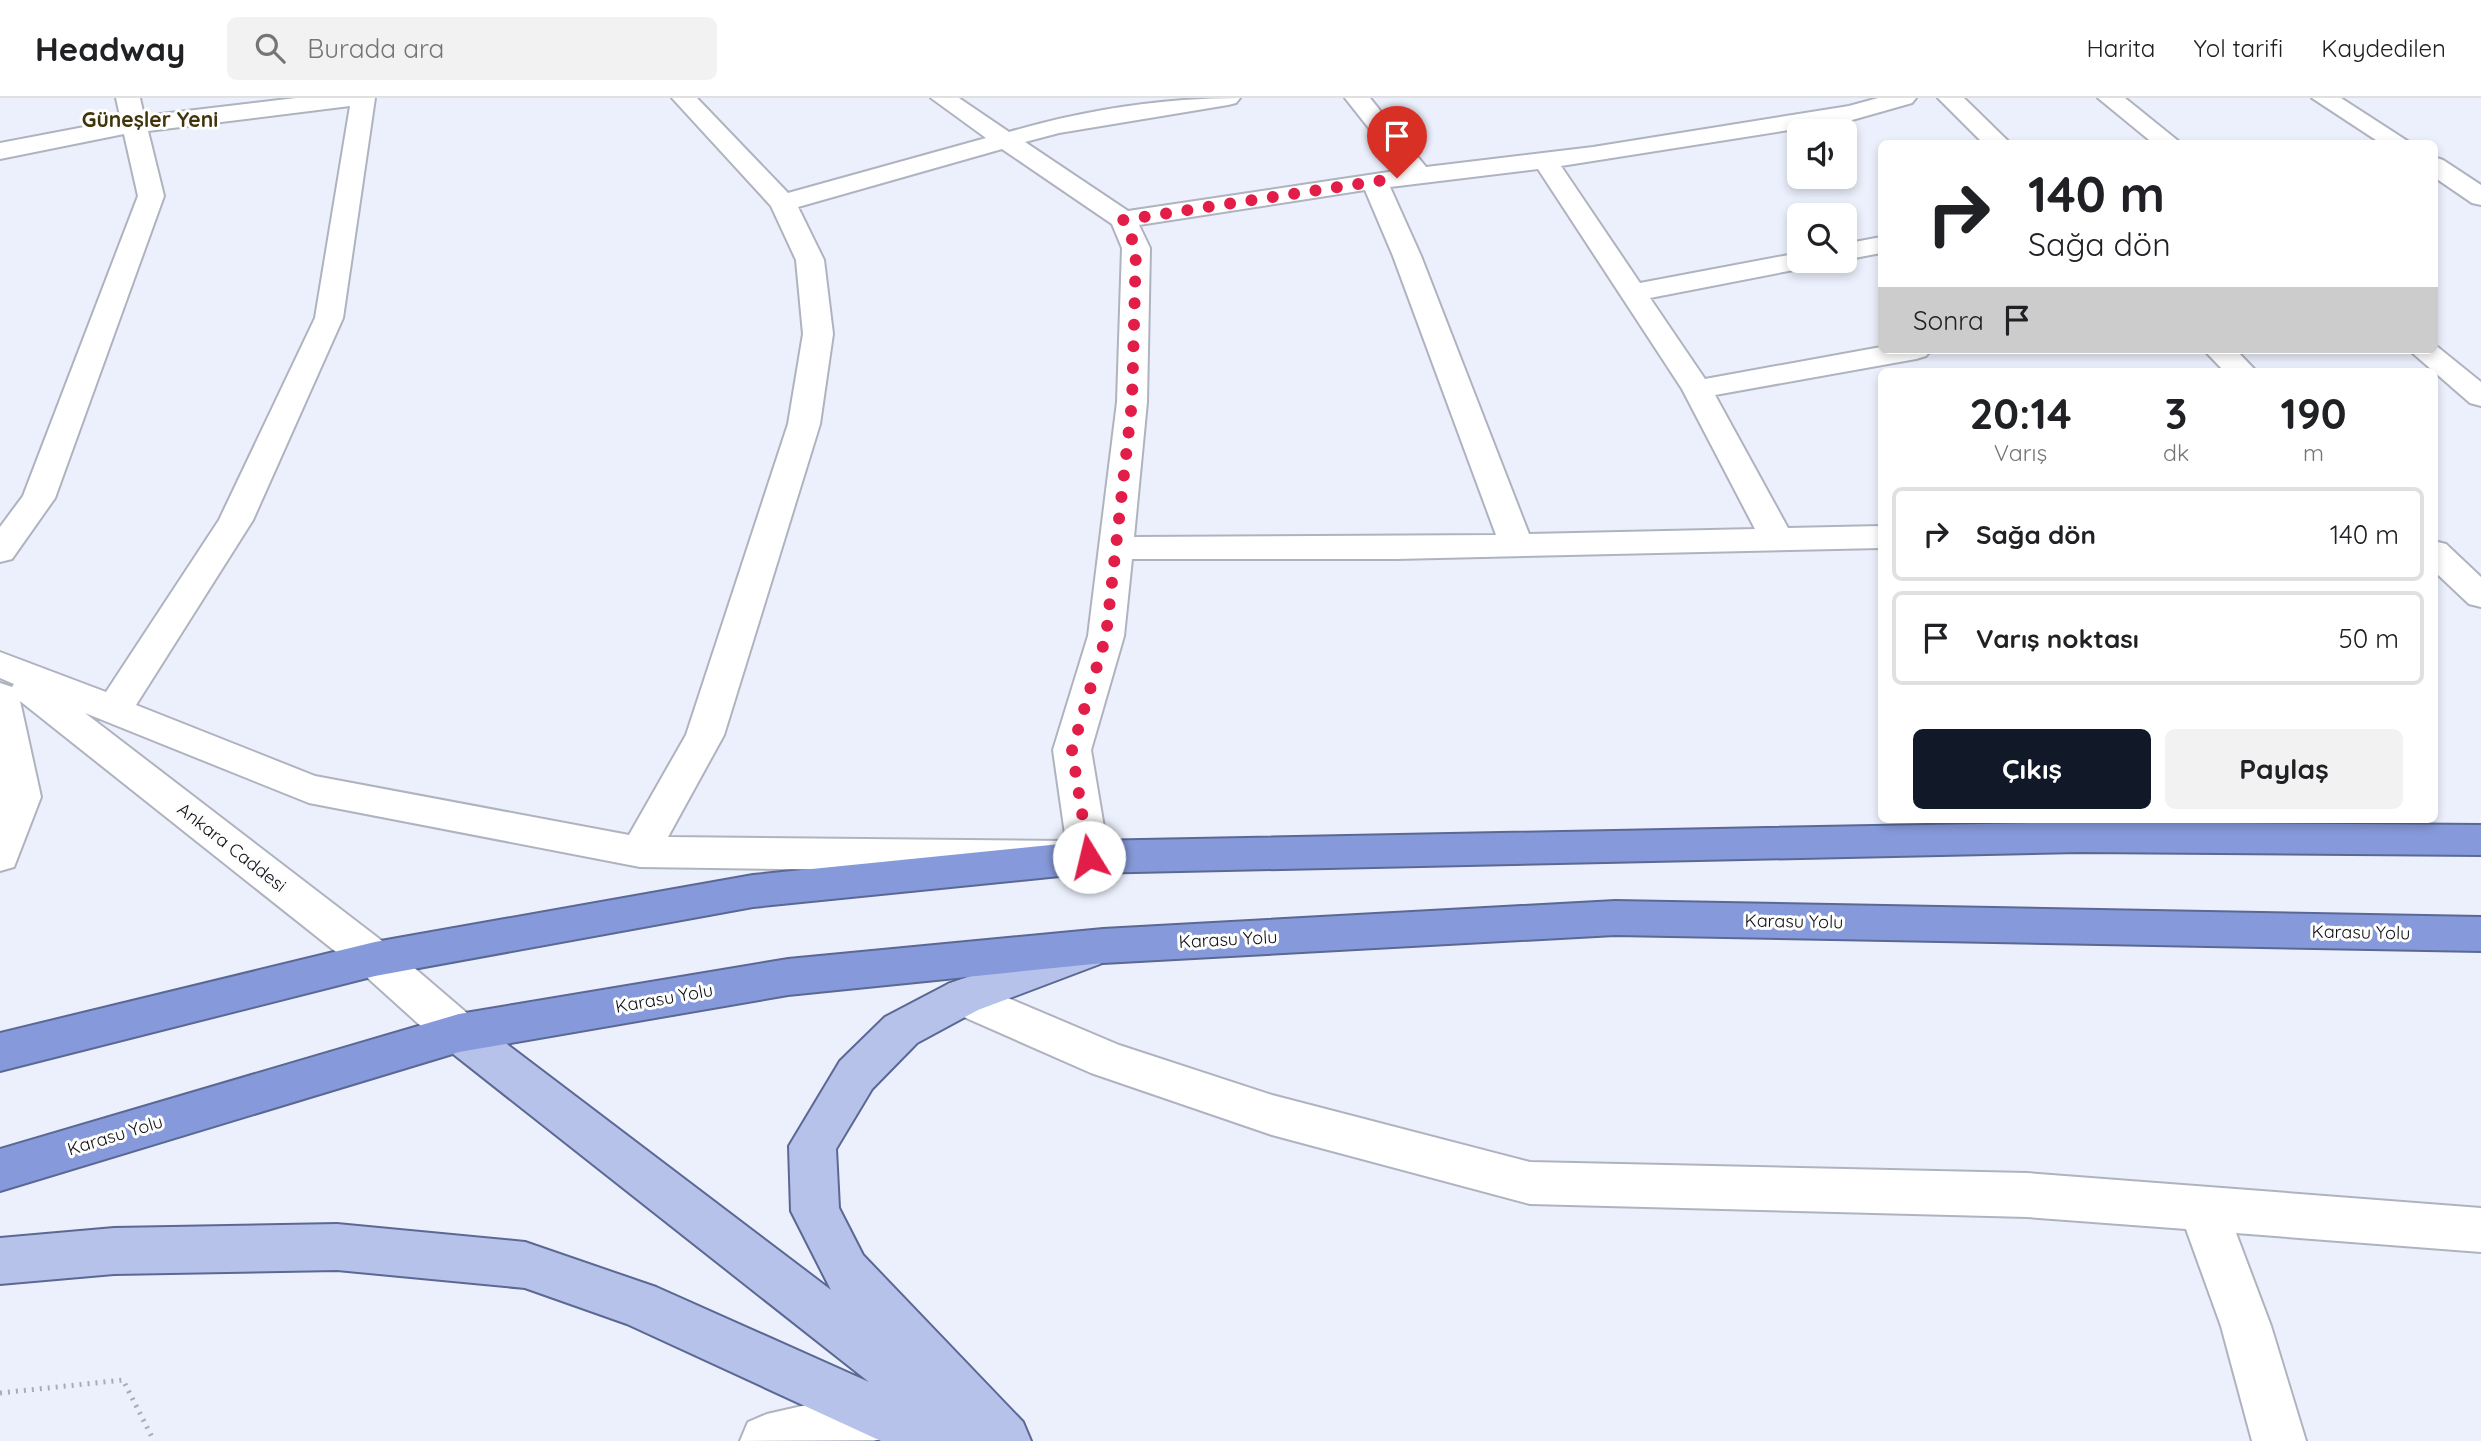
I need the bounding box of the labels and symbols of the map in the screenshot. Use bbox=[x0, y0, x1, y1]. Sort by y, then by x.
district label: Güneşler Yeni bbox=[82, 106, 218, 132]
pin bbox=[1367, 106, 1427, 178]
street label: Ankara Caddesi bbox=[173, 797, 291, 897]
position arrow bbox=[1052, 820, 1126, 894]
street label: Karasu Yolu bbox=[1744, 909, 1844, 933]
street label: Karasu Yolu bbox=[2311, 920, 2411, 944]
street label: Karasu Yolu bbox=[1178, 925, 1278, 953]
street label: Karasu Yolu bbox=[613, 978, 715, 1018]
street label: Karasu Yolu bbox=[64, 1110, 166, 1160]

